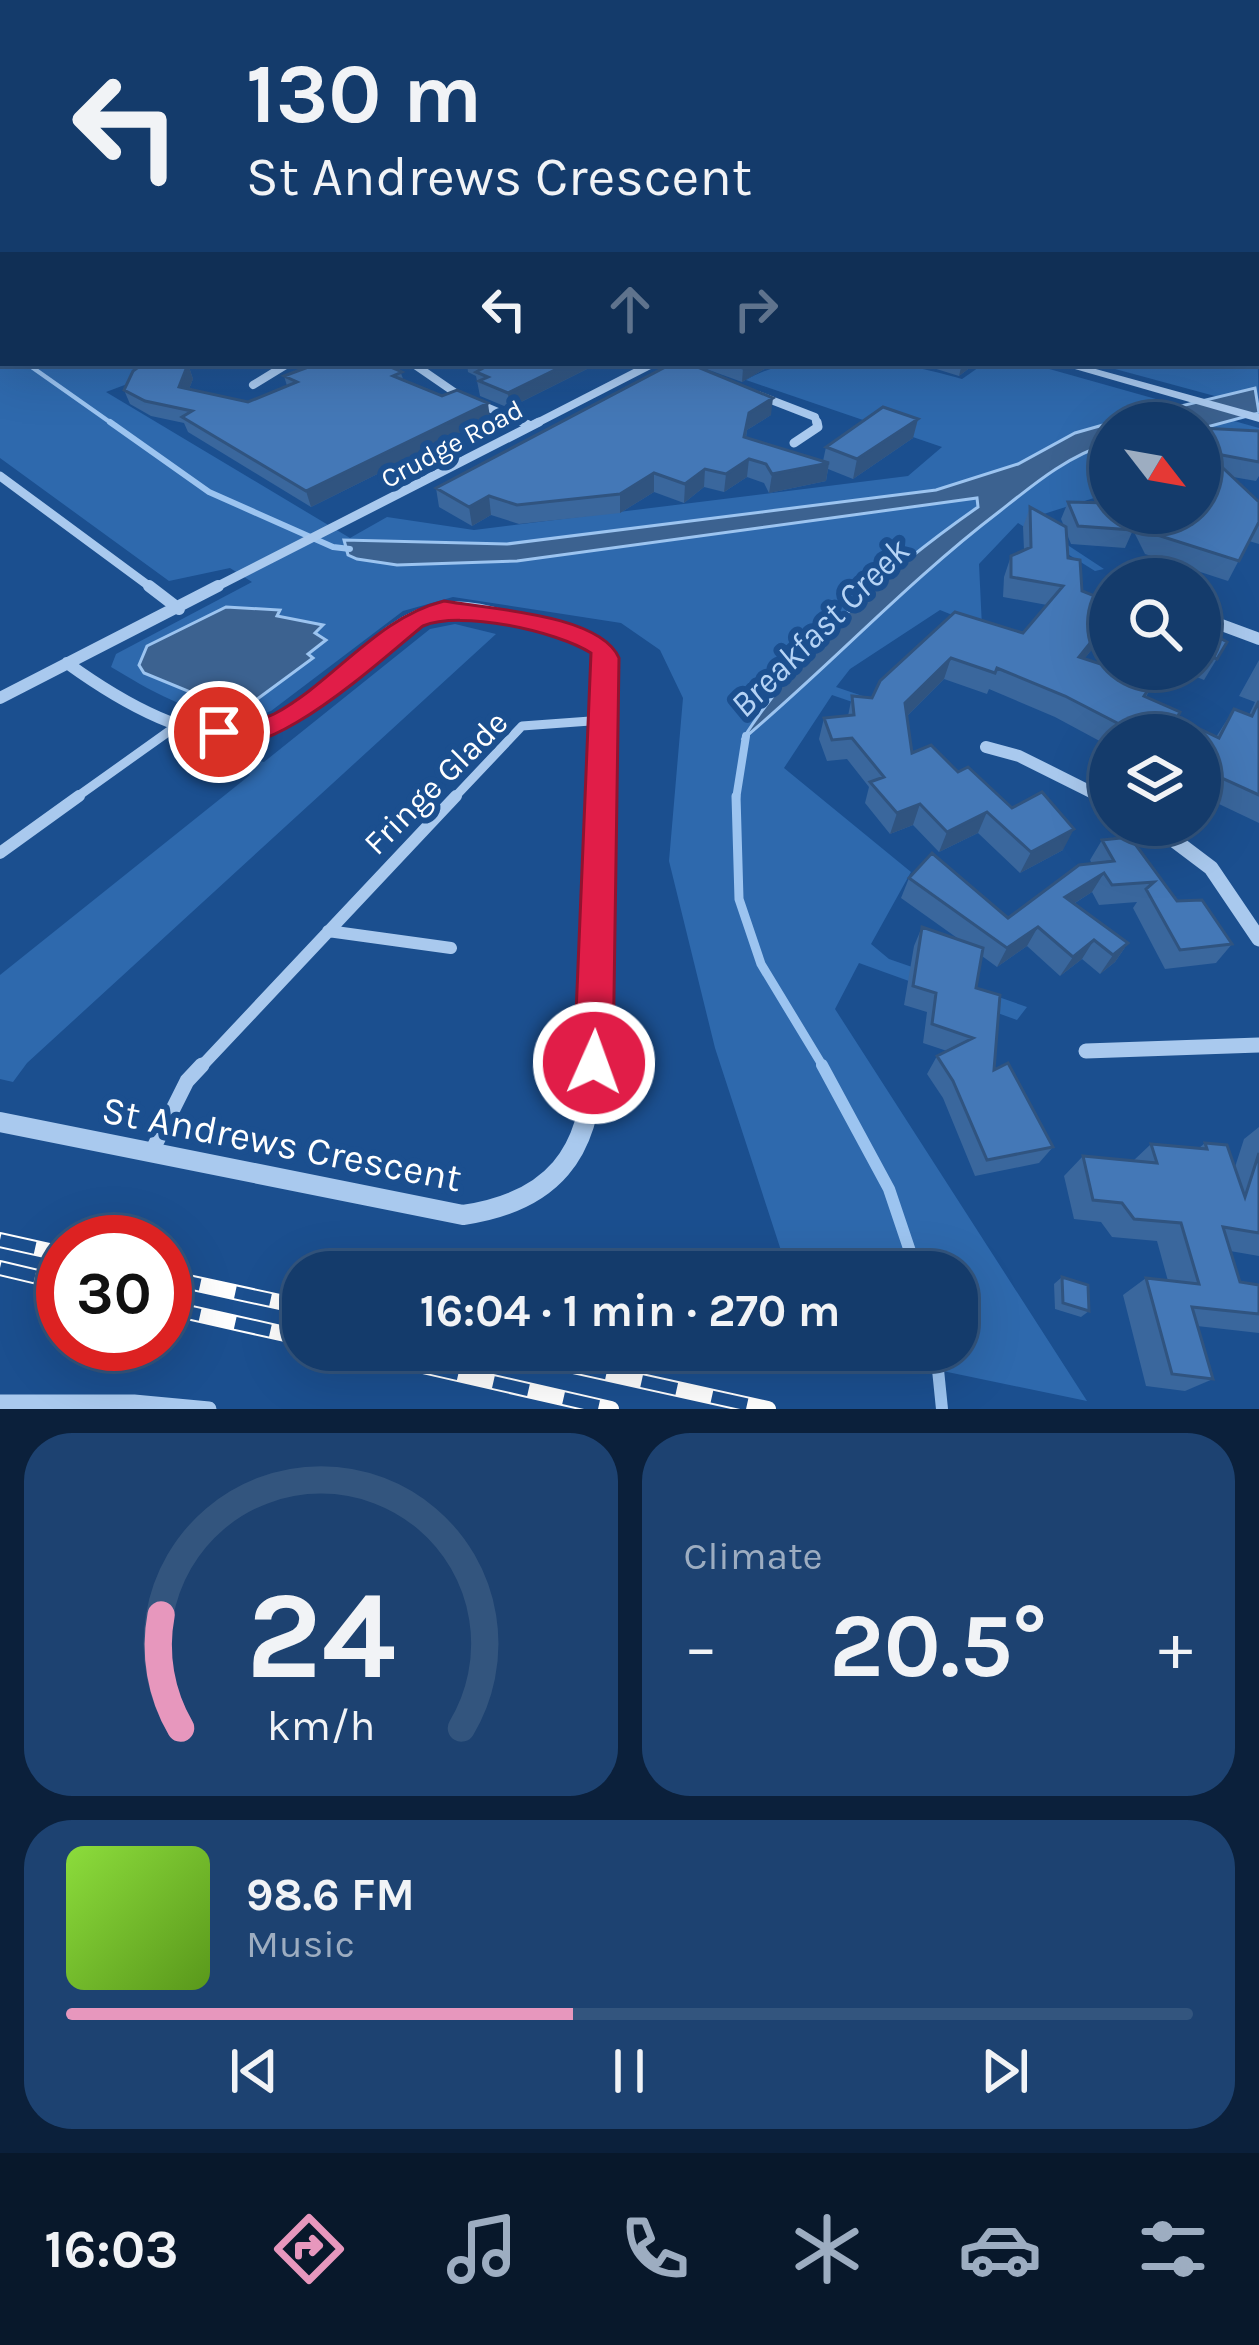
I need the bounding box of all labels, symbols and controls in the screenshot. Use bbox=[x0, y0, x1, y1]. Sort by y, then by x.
text: 130 m bbox=[246, 45, 482, 143]
icon: left bbox=[48, 48, 204, 204]
text: St Andrews Crescent bbox=[246, 145, 752, 209]
icon: left bbox=[471, 276, 537, 342]
icon: ahead bbox=[597, 276, 663, 342]
icon: right bbox=[723, 276, 789, 342]
street label: Crudge Road bbox=[375, 393, 529, 495]
north arrow bbox=[1089, 402, 1221, 534]
map controls bbox=[1089, 402, 1221, 846]
water label: Breakfast Creek bbox=[722, 529, 918, 726]
button: search bbox=[1089, 558, 1221, 690]
pin bbox=[168, 681, 270, 783]
icon: arrive bbox=[186, 699, 252, 765]
street label: Fringe Glade bbox=[356, 703, 515, 862]
button: layers bbox=[1089, 714, 1221, 846]
position arrow bbox=[531, 1000, 657, 1126]
street label: St Andrews Crescent bbox=[98, 1087, 466, 1201]
speed limit sign: 30 bbox=[36, 1215, 192, 1371]
text: 16:04 · 1 min · 270 m bbox=[420, 1285, 840, 1337]
text: Climate bbox=[684, 1533, 823, 1579]
text: 24 bbox=[246, 1563, 396, 1708]
text: 20.5° bbox=[829, 1593, 1047, 1699]
text: − bbox=[684, 1608, 718, 1686]
text: + bbox=[1158, 1608, 1193, 1686]
text: km/h bbox=[266, 1700, 375, 1750]
text: 98.6 FM bbox=[246, 1869, 415, 1921]
text: Music bbox=[246, 1921, 355, 1967]
icon: previous bbox=[221, 2038, 287, 2104]
icon: pause bbox=[596, 2038, 662, 2104]
icon: next bbox=[972, 2038, 1038, 2104]
icon: directions bbox=[267, 2207, 351, 2291]
icon: music bbox=[440, 2207, 524, 2291]
icon: phone bbox=[613, 2207, 697, 2291]
icon: climate bbox=[785, 2207, 869, 2291]
icon: car bbox=[958, 2207, 1042, 2291]
icon: filters bbox=[1131, 2207, 1215, 2291]
text: 16:03 bbox=[44, 2217, 179, 2281]

